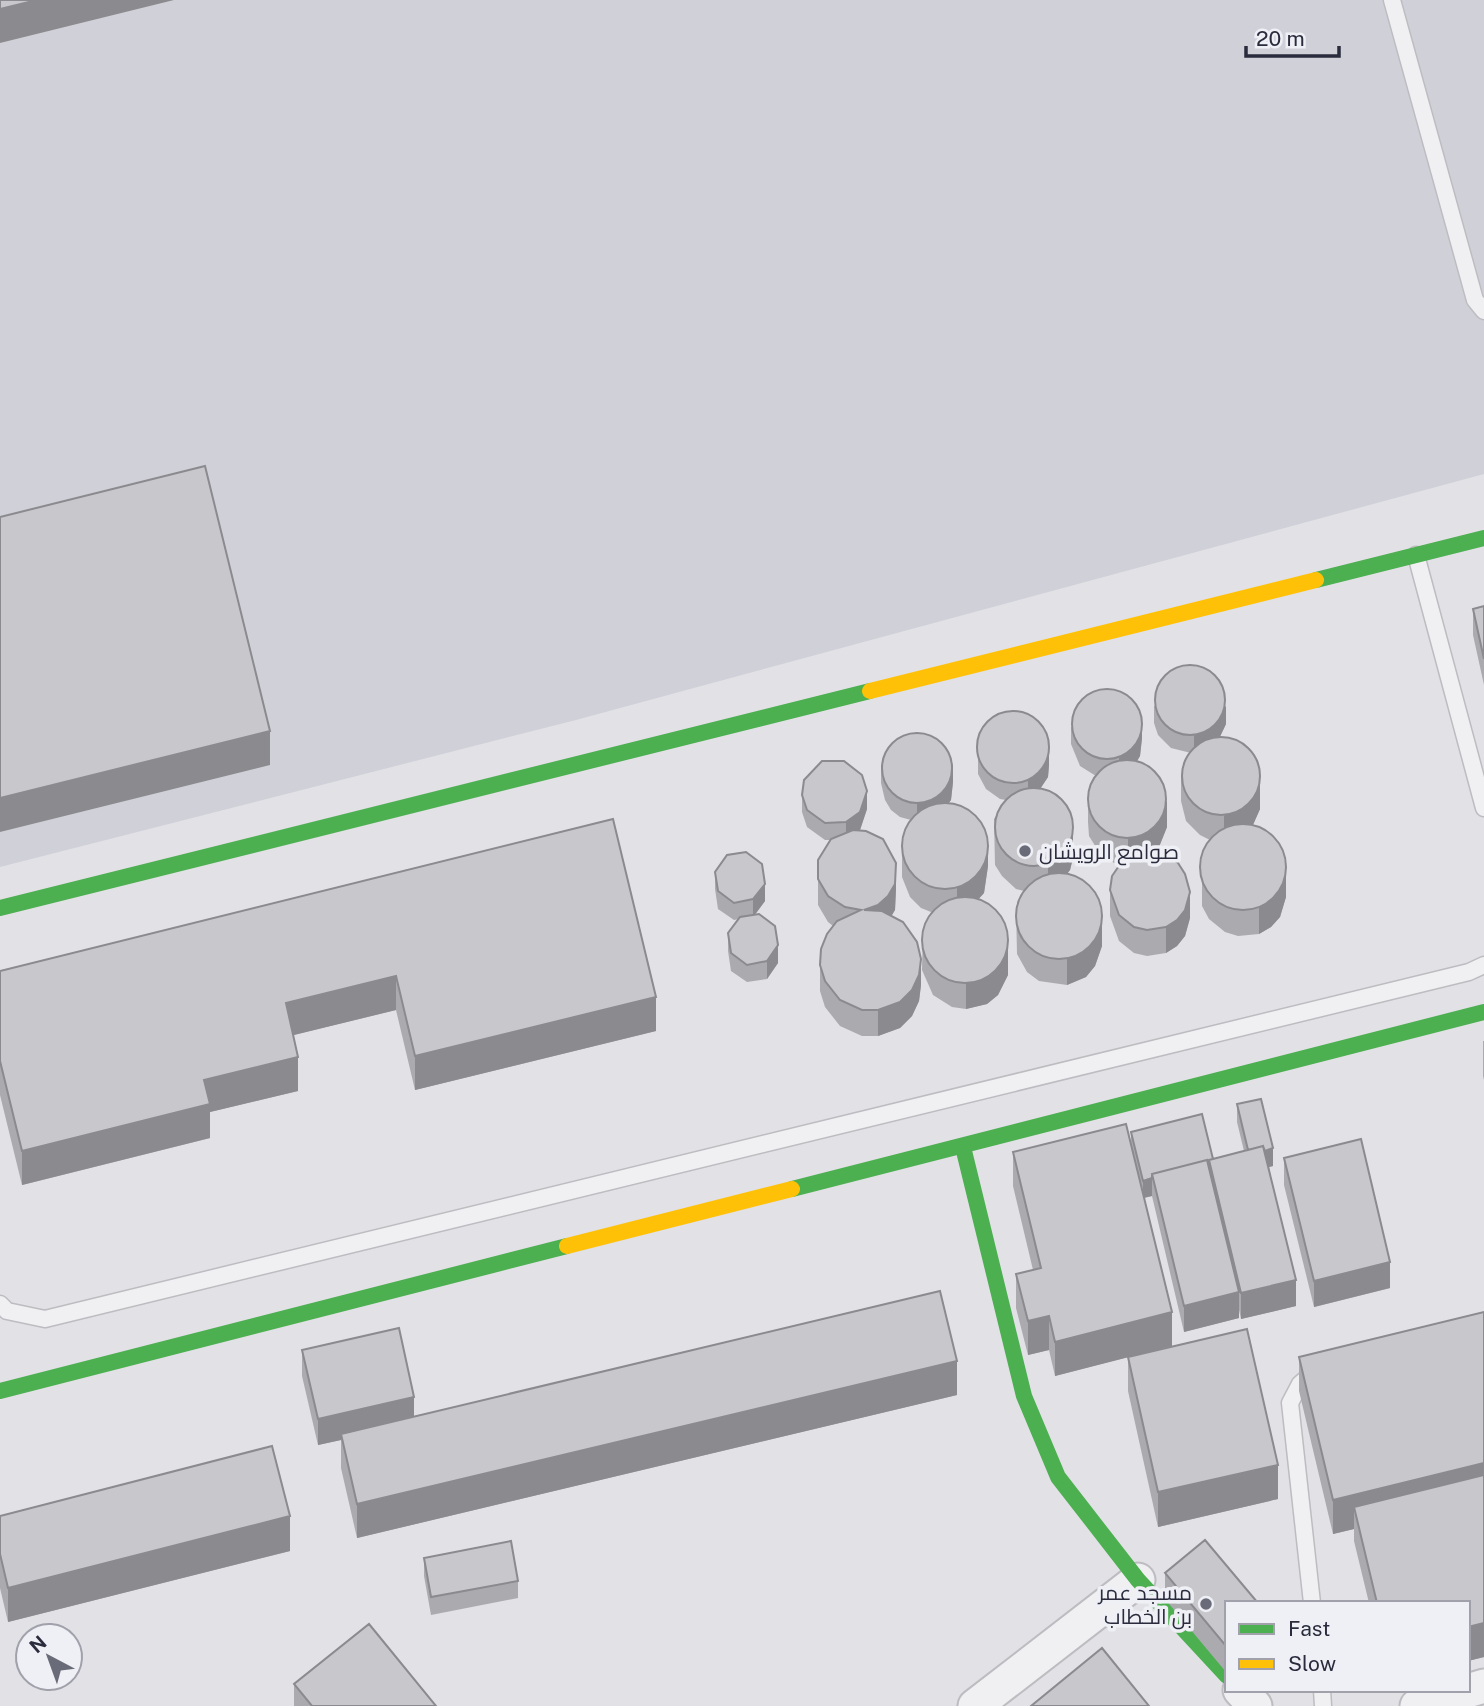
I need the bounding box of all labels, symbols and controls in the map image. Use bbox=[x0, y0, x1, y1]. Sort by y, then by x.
scale bar bbox=[1246, 14, 1339, 58]
text: 20 m bbox=[1256, 26, 1305, 51]
place label: صوامع الرويشان bbox=[1039, 839, 1179, 866]
marker: صوامع الرويشان bbox=[1017, 843, 1033, 859]
place label: مسجد عمر بن الخطاب bbox=[1098, 1580, 1192, 1630]
marker: مسجد عمر بن الخطاب bbox=[1198, 1596, 1214, 1612]
legend bbox=[1225, 1601, 1470, 1692]
text: Fast bbox=[1288, 1616, 1330, 1641]
north arrow bbox=[14, 1622, 84, 1692]
text: N bbox=[25, 1631, 51, 1657]
text: Slow bbox=[1288, 1651, 1336, 1676]

